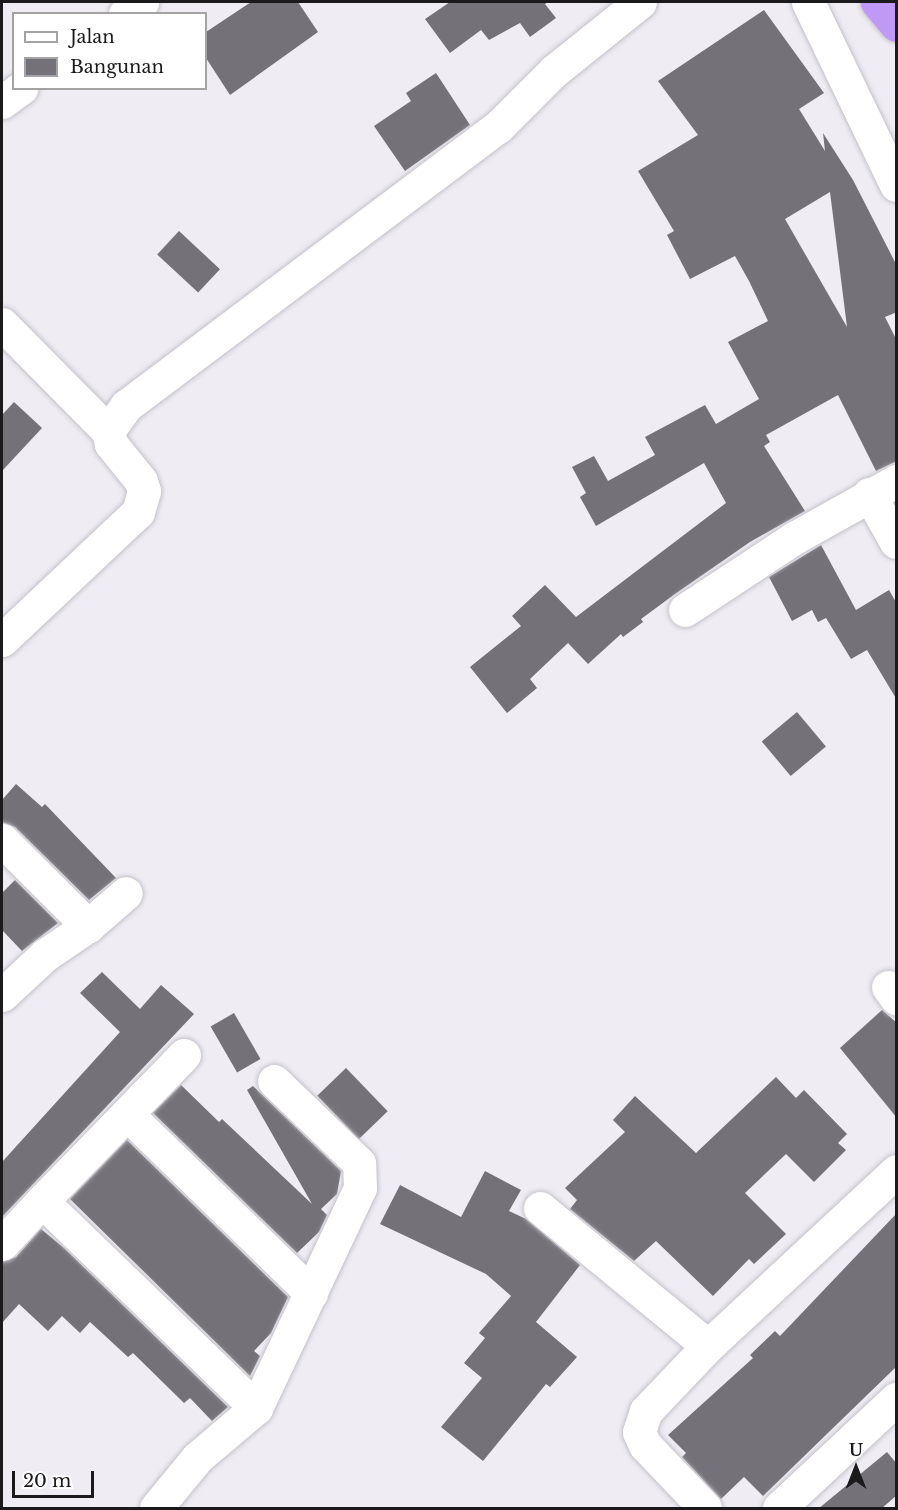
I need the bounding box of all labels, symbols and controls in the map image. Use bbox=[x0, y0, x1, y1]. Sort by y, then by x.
legend bbox=[12, 12, 207, 90]
text: Jalan bbox=[70, 26, 115, 48]
text: Bangunan bbox=[70, 56, 164, 78]
north arrow bbox=[826, 1438, 886, 1498]
text: U bbox=[849, 1440, 863, 1460]
scale bar bbox=[15, 1459, 98, 1497]
text: 20 m bbox=[23, 1470, 71, 1492]

